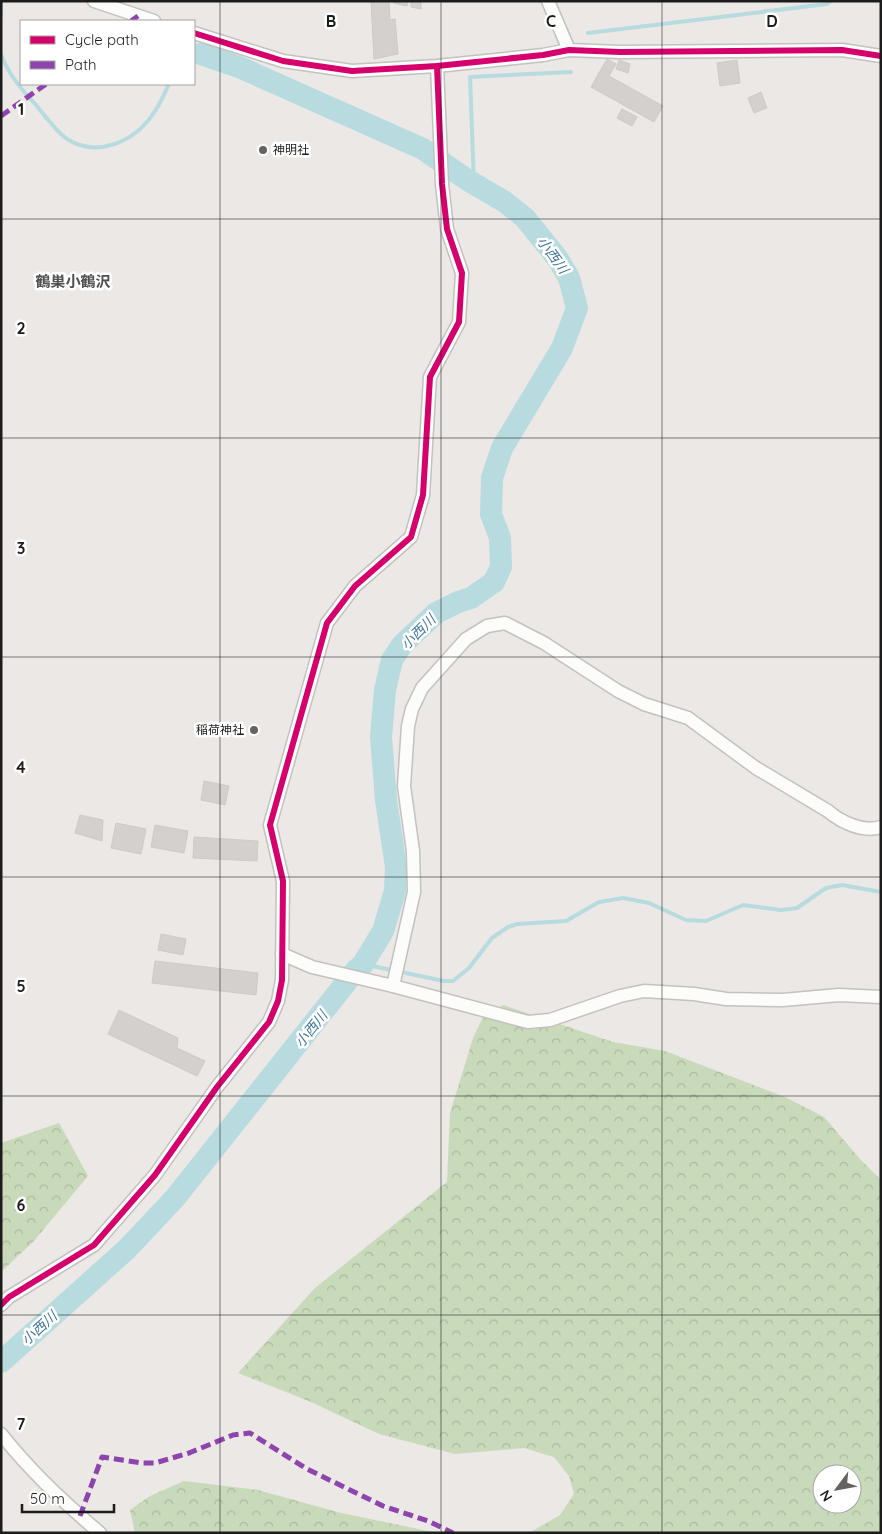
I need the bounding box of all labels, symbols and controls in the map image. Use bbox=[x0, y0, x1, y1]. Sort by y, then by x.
text: B bbox=[326, 11, 336, 31]
text: C bbox=[546, 11, 556, 31]
text: D bbox=[766, 11, 778, 31]
legend bbox=[20, 20, 195, 85]
text: Cycle path bbox=[65, 30, 139, 49]
text: Path bbox=[65, 55, 97, 74]
text: 1 bbox=[18, 99, 24, 119]
place label: 神明社 bbox=[273, 142, 309, 157]
marker: 神明社 bbox=[257, 144, 269, 156]
water label: 小西川 bbox=[533, 233, 574, 279]
district label: 鶴巣小鶴沢 bbox=[35, 272, 111, 291]
text: 2 bbox=[16, 318, 26, 338]
text: 3 bbox=[17, 538, 25, 558]
water label: 小西川 bbox=[397, 609, 441, 653]
place label: 稲荷神社 bbox=[196, 722, 244, 737]
marker: 稲荷神社 bbox=[248, 724, 260, 736]
text: 4 bbox=[16, 757, 26, 777]
text: 5 bbox=[16, 976, 26, 996]
water label: 小西川 bbox=[291, 1005, 332, 1051]
text: 6 bbox=[17, 1195, 26, 1215]
water label: 小西川 bbox=[17, 1306, 62, 1349]
text: 7 bbox=[17, 1414, 26, 1434]
north arrow bbox=[812, 1464, 862, 1514]
scale bar bbox=[22, 1482, 115, 1514]
text: N bbox=[816, 1487, 836, 1505]
text: 50 m bbox=[30, 1489, 65, 1508]

